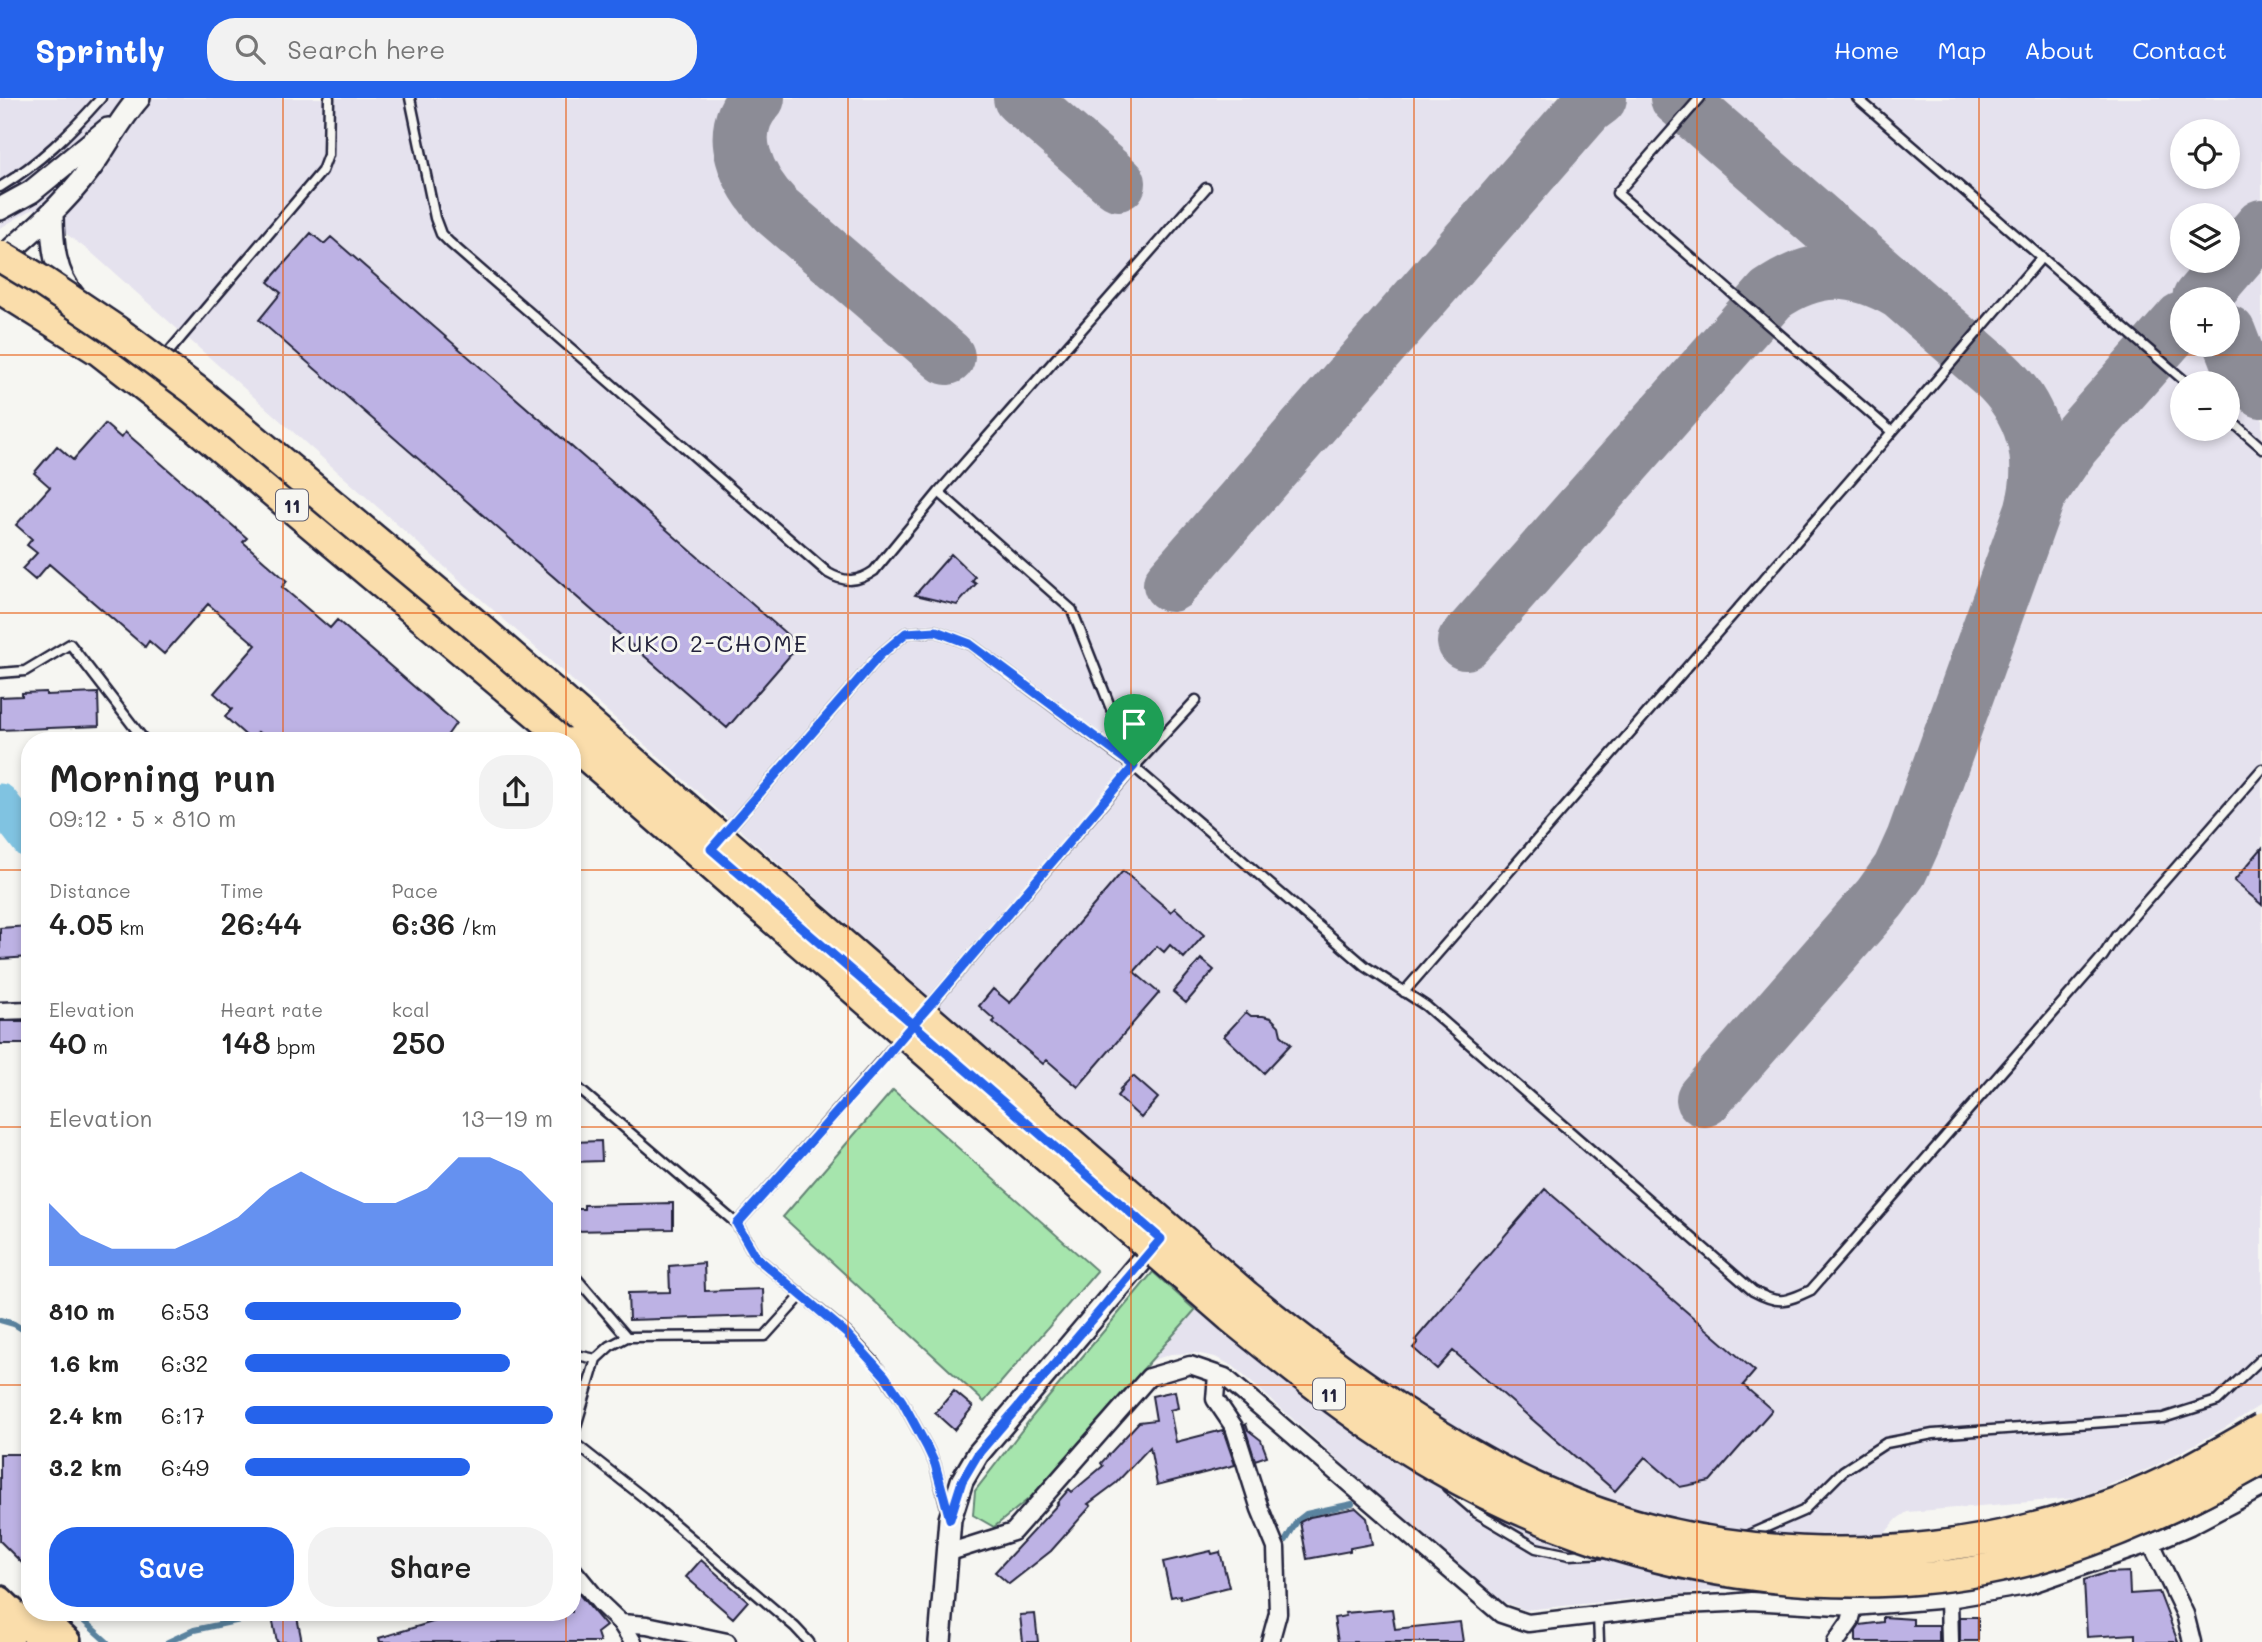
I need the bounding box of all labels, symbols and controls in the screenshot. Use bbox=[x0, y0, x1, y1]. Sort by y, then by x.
search box bbox=[207, 18, 697, 81]
text: Sprintly bbox=[35, 28, 165, 71]
icon: search bbox=[231, 30, 269, 68]
text: Search here bbox=[287, 32, 445, 66]
text: Home bbox=[1834, 34, 1899, 65]
text: Map bbox=[1937, 34, 1986, 65]
text: About bbox=[2024, 34, 2094, 65]
text: Contact bbox=[2132, 34, 2227, 65]
map controls bbox=[2170, 119, 2240, 441]
button: locate bbox=[2170, 119, 2240, 189]
button: layers bbox=[2170, 203, 2240, 273]
button: + bbox=[2170, 287, 2240, 357]
button: − bbox=[2170, 371, 2240, 441]
road number: 11 bbox=[276, 490, 308, 520]
district label: KUKO 2-CHOME bbox=[611, 628, 809, 658]
pin bbox=[1104, 694, 1164, 766]
icon: arrive bbox=[1115, 705, 1153, 743]
text: Morning run bbox=[49, 752, 276, 802]
button: share bbox=[479, 755, 553, 829]
text: 09:12 · 5 × 810 m bbox=[49, 803, 236, 833]
text: Distance bbox=[49, 878, 131, 903]
text: Time bbox=[220, 878, 264, 903]
text: Pace bbox=[392, 878, 438, 903]
text: 4.05 bbox=[49, 903, 113, 943]
text: 26:44 bbox=[220, 903, 302, 943]
text: 6:36 bbox=[392, 903, 455, 943]
text: km bbox=[113, 915, 145, 940]
text: /km bbox=[455, 915, 497, 940]
text: Elevation bbox=[49, 997, 134, 1022]
text: Heart rate bbox=[220, 997, 323, 1022]
text: kcal bbox=[392, 997, 430, 1022]
text: 40 bbox=[49, 1022, 87, 1062]
text: 148 bbox=[220, 1022, 271, 1062]
text: 250 bbox=[392, 1022, 445, 1062]
text: m bbox=[87, 1034, 108, 1059]
text: bpm bbox=[271, 1034, 316, 1059]
text: Elevation bbox=[49, 1103, 152, 1133]
text: 13–19 m bbox=[461, 1103, 553, 1133]
text: 810 m bbox=[49, 1296, 115, 1326]
text: 6:53 bbox=[161, 1296, 209, 1326]
text: 1.6 km bbox=[49, 1348, 119, 1378]
text: 6:32 bbox=[161, 1348, 208, 1378]
road number: 11 bbox=[1313, 1378, 1345, 1410]
text: 2.4 km bbox=[49, 1400, 122, 1430]
text: 6:17 bbox=[161, 1400, 205, 1430]
text: 3.2 km bbox=[49, 1452, 122, 1482]
text: 6:49 bbox=[161, 1452, 209, 1482]
button: Save bbox=[49, 1527, 294, 1607]
button: Share bbox=[308, 1527, 553, 1607]

